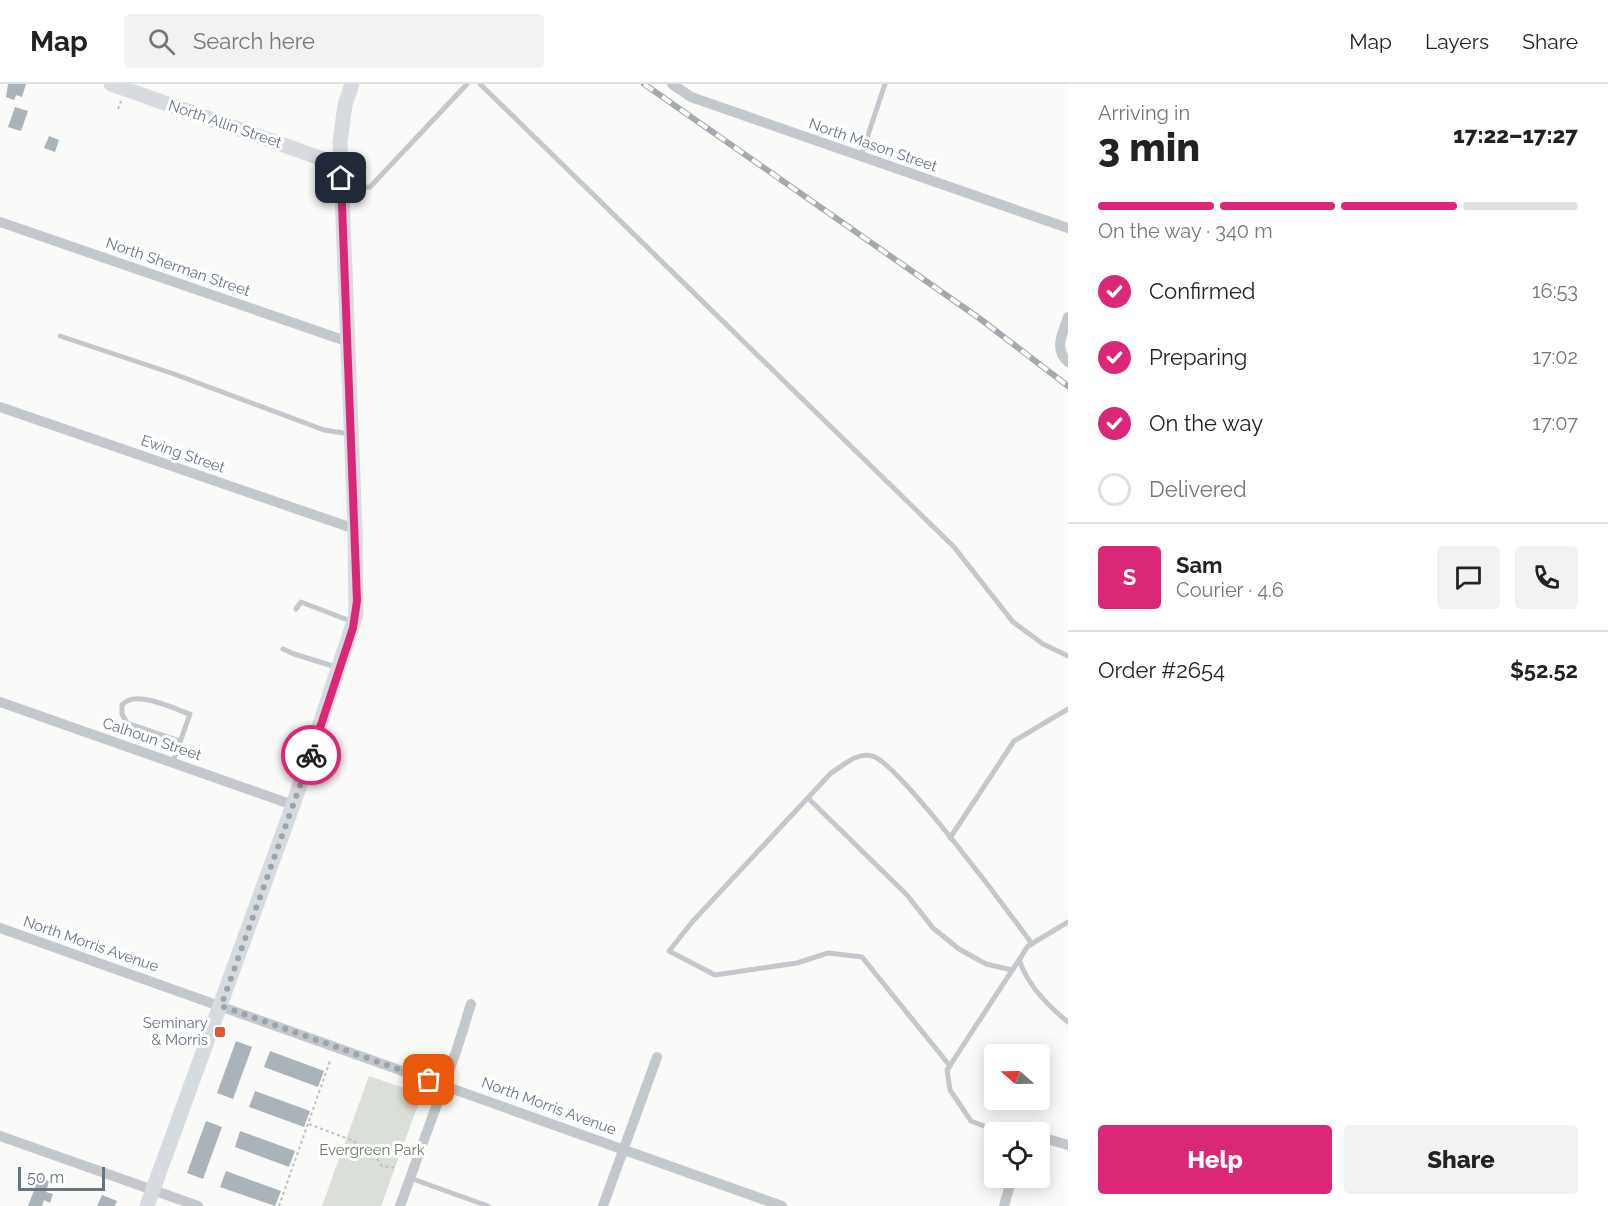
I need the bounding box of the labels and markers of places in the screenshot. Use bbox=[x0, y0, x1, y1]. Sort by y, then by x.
pin bbox=[315, 152, 366, 203]
place label: Seminary & Morris bbox=[143, 1014, 208, 1049]
marker: Seminary & Morris bbox=[213, 1025, 227, 1039]
pin bbox=[403, 1054, 454, 1105]

